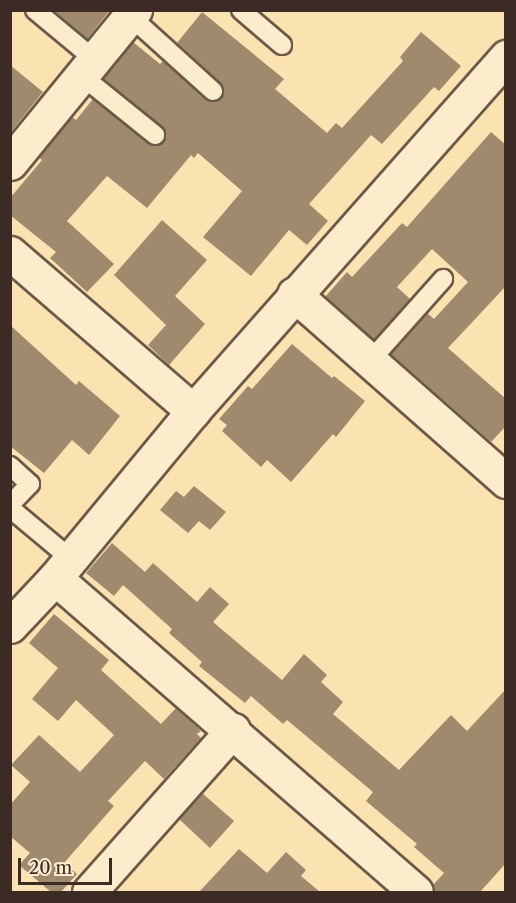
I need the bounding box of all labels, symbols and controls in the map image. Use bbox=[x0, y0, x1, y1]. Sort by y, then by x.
scale bar bbox=[21, 846, 116, 884]
text: 20 m bbox=[29, 857, 72, 879]

